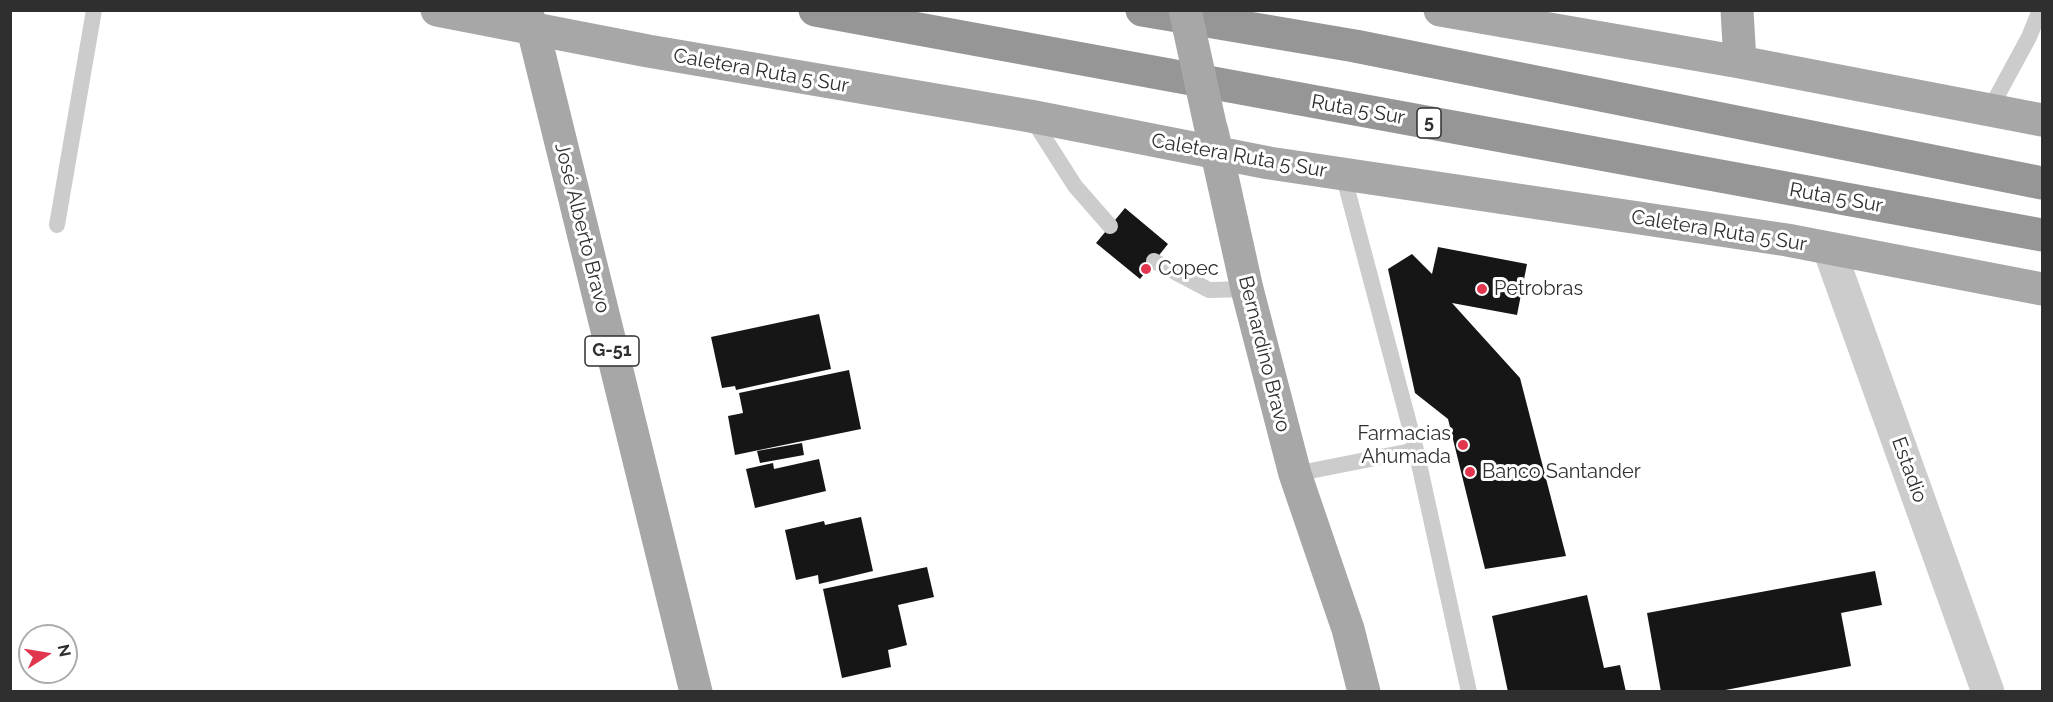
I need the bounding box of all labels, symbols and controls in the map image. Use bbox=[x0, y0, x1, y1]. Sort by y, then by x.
street label: Caletera Ruta 5 Sur bbox=[672, 44, 850, 98]
street label: Ruta 5 Sur bbox=[1309, 90, 1407, 130]
road number: 5 bbox=[1417, 108, 1441, 138]
street label: Caletera Ruta 5 Sur bbox=[1150, 129, 1328, 183]
street label: José Alberto Bravo bbox=[549, 140, 615, 316]
street label: Ruta 5 Sur bbox=[1787, 178, 1885, 218]
street label: Caletera Ruta 5 Sur bbox=[1629, 205, 1809, 257]
place label: Copec bbox=[1158, 257, 1219, 281]
marker: Copec bbox=[1139, 262, 1153, 276]
street label: Bernardino Bravo bbox=[1233, 274, 1295, 434]
place label: Petrobras bbox=[1494, 277, 1583, 301]
marker: Petrobras bbox=[1475, 282, 1489, 296]
road number: G-51 bbox=[585, 336, 639, 366]
place label: Farmacias Ahumada bbox=[1357, 422, 1451, 469]
street label: Estadio bbox=[1886, 434, 1932, 506]
marker: Farmacias Ahumada bbox=[1456, 438, 1470, 452]
place label: Banco Santander bbox=[1482, 460, 1641, 484]
marker: Banco Santander bbox=[1463, 465, 1477, 479]
north arrow bbox=[18, 624, 78, 684]
text: N bbox=[54, 643, 75, 659]

